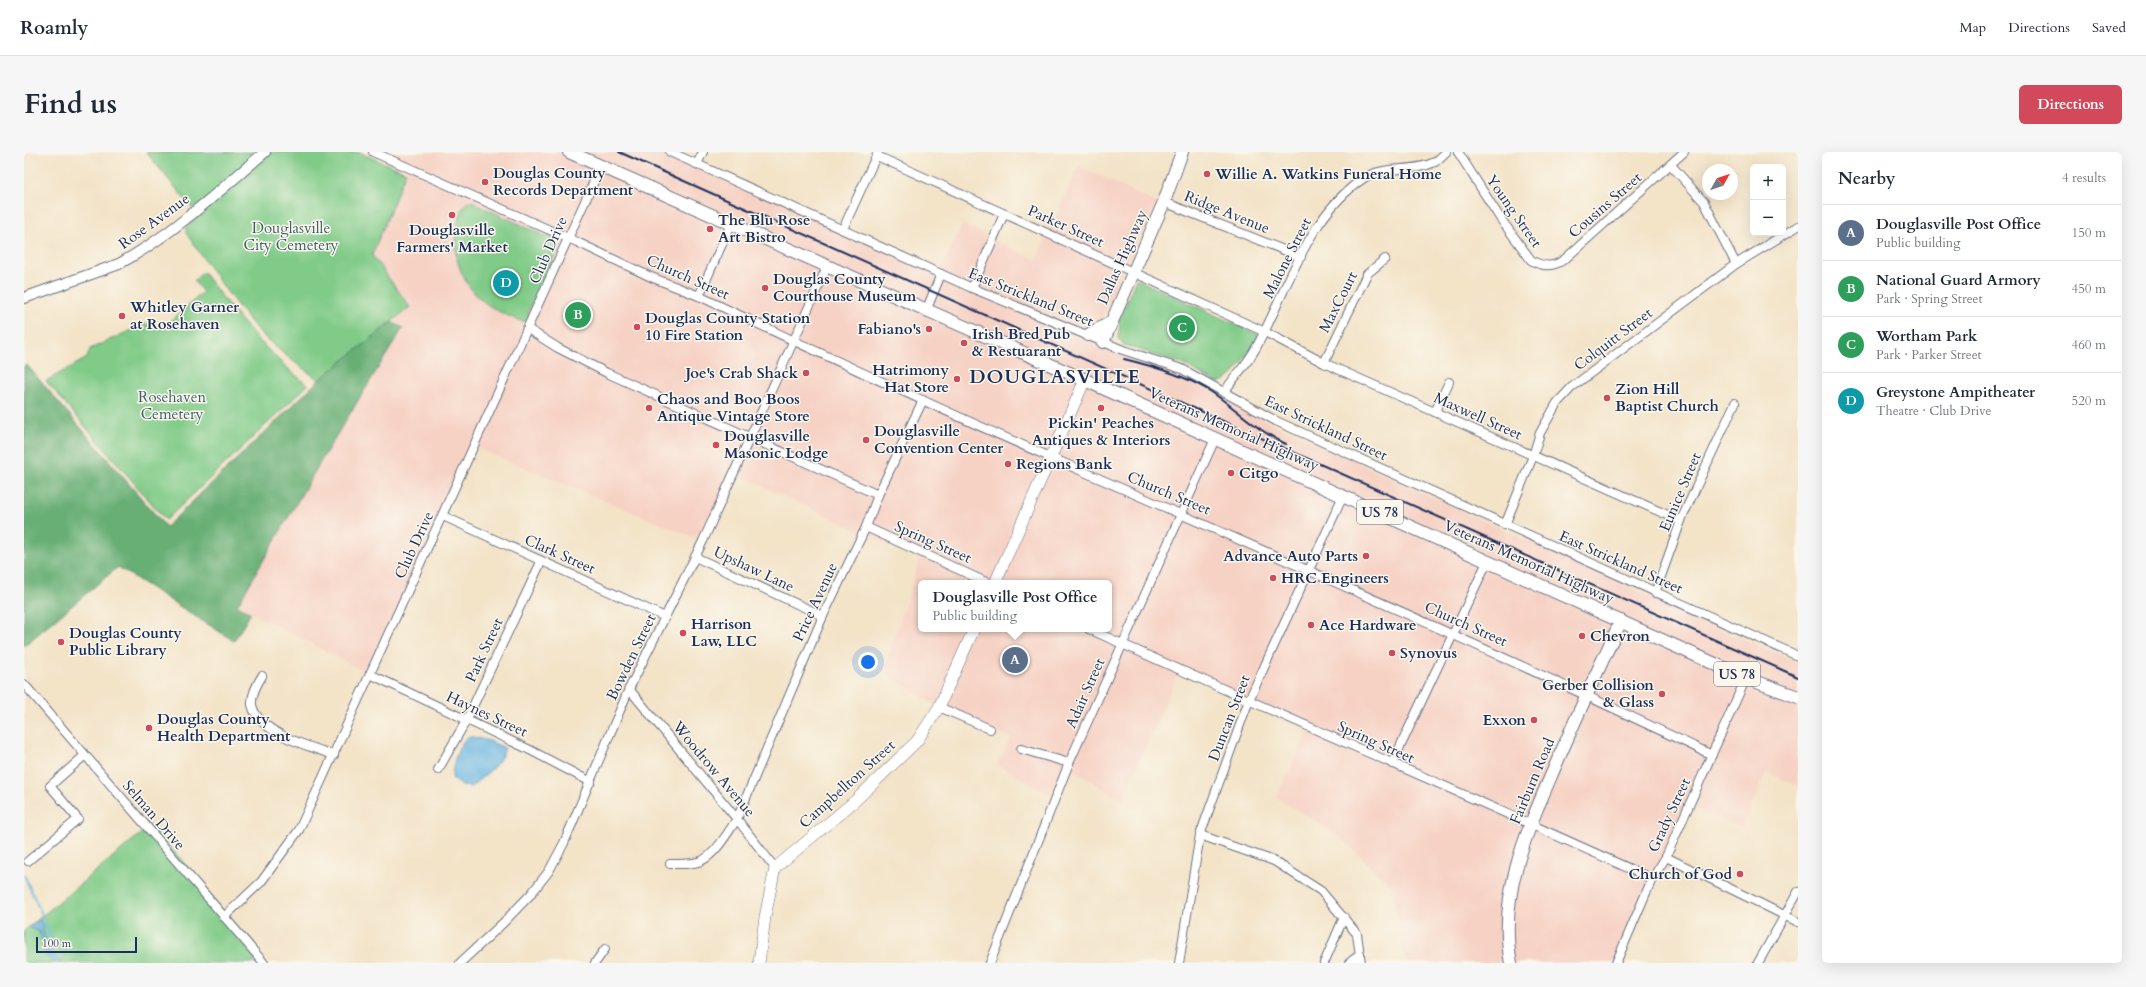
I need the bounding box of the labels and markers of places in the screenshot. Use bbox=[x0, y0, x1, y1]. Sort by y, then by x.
place label: Douglas County Records Department bbox=[493, 163, 634, 200]
place label: Willie A. Watkins Funeral Home bbox=[1214, 164, 1442, 184]
marker: Willie A. Watkins Funeral Home bbox=[1202, 169, 1212, 179]
marker: Douglas County Records Department bbox=[480, 177, 490, 187]
marker: Douglasville Farmers' Market bbox=[447, 210, 457, 220]
place label: The Blu Rose Art Bistro bbox=[718, 210, 810, 247]
place label: Douglasville Farmers' Market bbox=[396, 220, 508, 257]
marker: The Blu Rose Art Bistro bbox=[705, 224, 715, 234]
pin: D bbox=[493, 268, 519, 298]
place label: Douglas County Courthouse Museum bbox=[773, 269, 917, 306]
marker: Douglas County Courthouse Museum bbox=[760, 283, 770, 293]
place label: Whitley Garner at Rosehaven bbox=[129, 297, 240, 334]
pin: B bbox=[565, 300, 591, 330]
place label: Douglas County Station 10 Fire Station bbox=[645, 308, 811, 345]
marker: Whitley Garner at Rosehaven bbox=[117, 311, 127, 321]
pin: C bbox=[1169, 313, 1195, 343]
place label: Fabiano's bbox=[857, 319, 921, 339]
marker: Douglas County Station 10 Fire Station bbox=[632, 322, 642, 332]
marker: Fabiano's bbox=[924, 324, 934, 334]
place label: Irish Bred Pub & Restuarant bbox=[972, 324, 1070, 361]
marker: Irish Bred Pub & Restuarant bbox=[959, 338, 969, 348]
place label: Hatrimony Hat Store bbox=[872, 360, 949, 397]
place label: Joe's Crab Shack bbox=[684, 363, 799, 383]
marker: Joe's Crab Shack bbox=[801, 368, 811, 378]
marker: Hatrimony Hat Store bbox=[952, 374, 962, 384]
place label: Zion Hill Baptist Church bbox=[1615, 379, 1720, 416]
place label: Chaos and Boo Boos Antique Vintage Store bbox=[657, 389, 810, 426]
marker: Zion Hill Baptist Church bbox=[1602, 393, 1612, 403]
marker: Chaos and Boo Boos Antique Vintage Store bbox=[644, 403, 654, 413]
marker: Pickin' Peaches Antiques & Interiors bbox=[1096, 403, 1106, 413]
place label: Pickin' Peaches Antiques & Interiors bbox=[1032, 413, 1170, 450]
place label: Douglasville Convention Center bbox=[874, 421, 1004, 458]
place label: Douglasville Masonic Lodge bbox=[724, 426, 829, 463]
marker: Douglasville Convention Center bbox=[861, 435, 871, 445]
marker: Douglasville Masonic Lodge bbox=[711, 440, 721, 450]
place label: Regions Bank bbox=[1016, 454, 1113, 474]
marker: Regions Bank bbox=[1003, 459, 1013, 469]
place label: Citgo bbox=[1239, 463, 1279, 483]
marker: Citgo bbox=[1226, 468, 1236, 478]
place label: Advance Auto Parts bbox=[1223, 546, 1358, 566]
marker: Advance Auto Parts bbox=[1361, 551, 1371, 561]
place label: HRC Engineers bbox=[1281, 568, 1389, 588]
marker: HRC Engineers bbox=[1268, 573, 1278, 583]
place label: Harrison Law, LLC bbox=[691, 614, 757, 651]
place label: Ace Hardware bbox=[1319, 615, 1416, 635]
marker: Ace Hardware bbox=[1306, 620, 1316, 630]
place label: Douglas County Public Library bbox=[69, 623, 182, 660]
place label: Chevron bbox=[1590, 626, 1650, 646]
marker: Harrison Law, LLC bbox=[678, 628, 688, 638]
marker: Chevron bbox=[1577, 631, 1587, 641]
marker: Douglas County Public Library bbox=[56, 637, 66, 647]
place label: Synovus bbox=[1400, 643, 1457, 663]
pin: A bbox=[1002, 645, 1028, 675]
marker: Synovus bbox=[1387, 648, 1397, 658]
place label: Gerber Collision & Glass bbox=[1542, 675, 1654, 712]
marker: Gerber Collision & Glass bbox=[1657, 689, 1667, 699]
place label: Douglas County Health Department bbox=[157, 709, 291, 746]
place label: Exxon bbox=[1482, 710, 1526, 730]
marker: Exxon bbox=[1529, 715, 1539, 725]
marker: Douglas County Health Department bbox=[144, 723, 154, 733]
place label: Church of God bbox=[1628, 864, 1732, 884]
marker: Church of God bbox=[1735, 869, 1745, 879]

